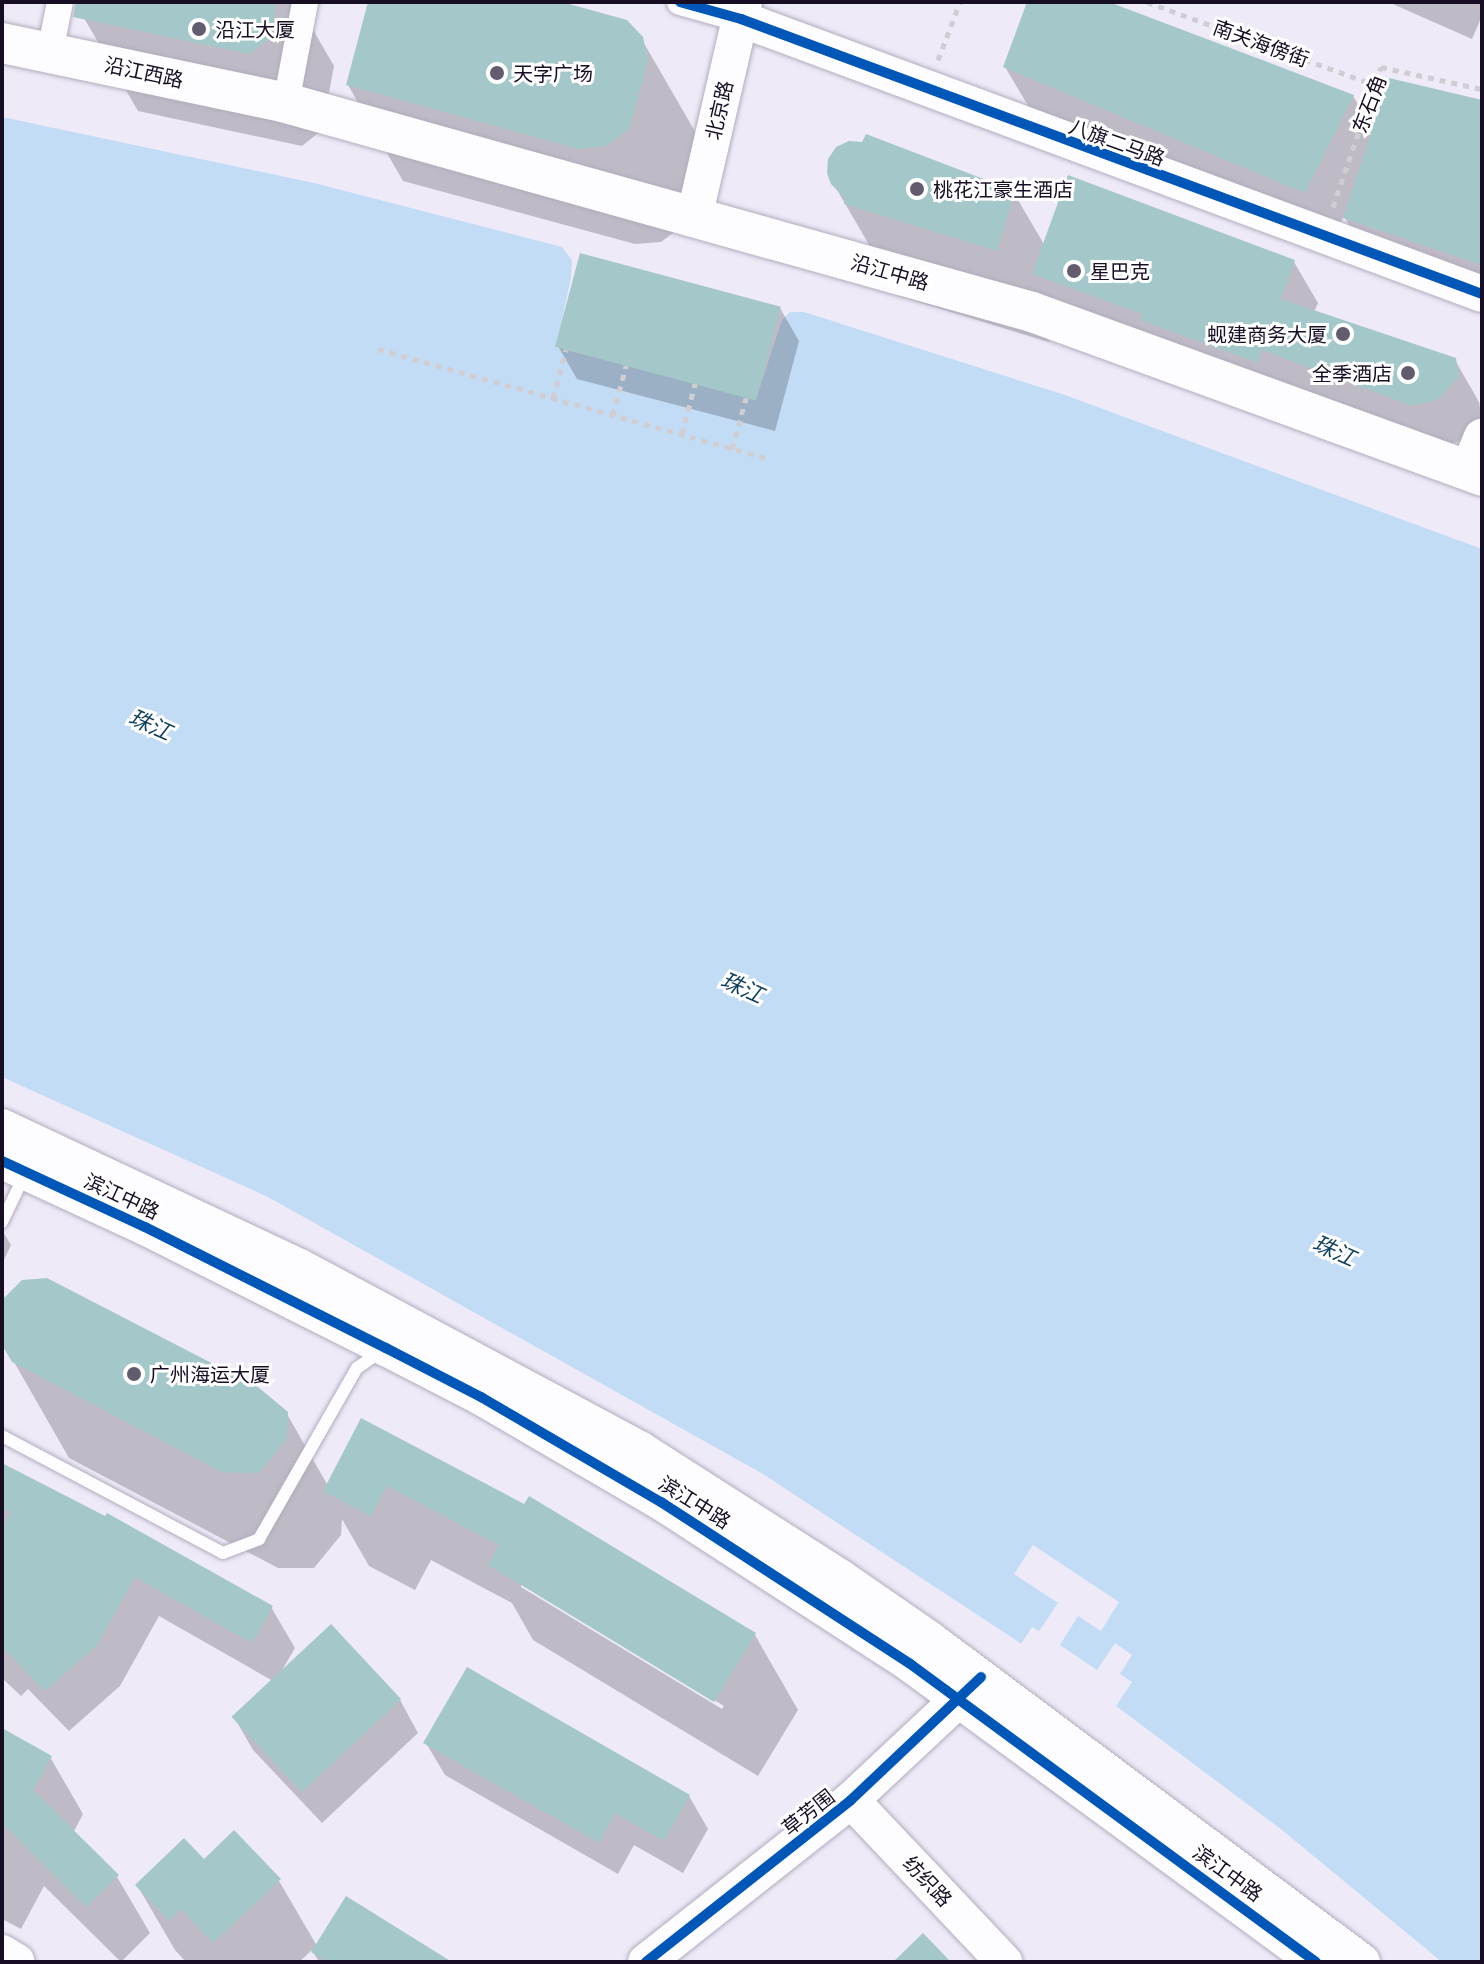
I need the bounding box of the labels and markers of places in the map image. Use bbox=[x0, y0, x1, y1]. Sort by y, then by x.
place label: 沿江大厦 bbox=[215, 17, 295, 41]
marker: 沿江大厦 bbox=[190, 20, 208, 38]
place label: 天字广场 bbox=[513, 61, 593, 85]
marker: 天字广场 bbox=[488, 64, 506, 82]
place label: 桃花江豪生酒店 bbox=[933, 177, 1073, 201]
marker: 桃花江豪生酒店 bbox=[908, 180, 926, 198]
place label: 星巴克 bbox=[1090, 259, 1150, 283]
marker: 星巴克 bbox=[1065, 262, 1083, 280]
place label: 蚬建商务大厦 bbox=[1207, 322, 1327, 346]
marker: 蚬建商务大厦 bbox=[1334, 325, 1352, 343]
place label: 全季酒店 bbox=[1312, 361, 1392, 385]
marker: 全季酒店 bbox=[1399, 364, 1417, 382]
place label: 广州海运大厦 bbox=[150, 1362, 270, 1386]
marker: 广州海运大厦 bbox=[125, 1365, 143, 1383]

